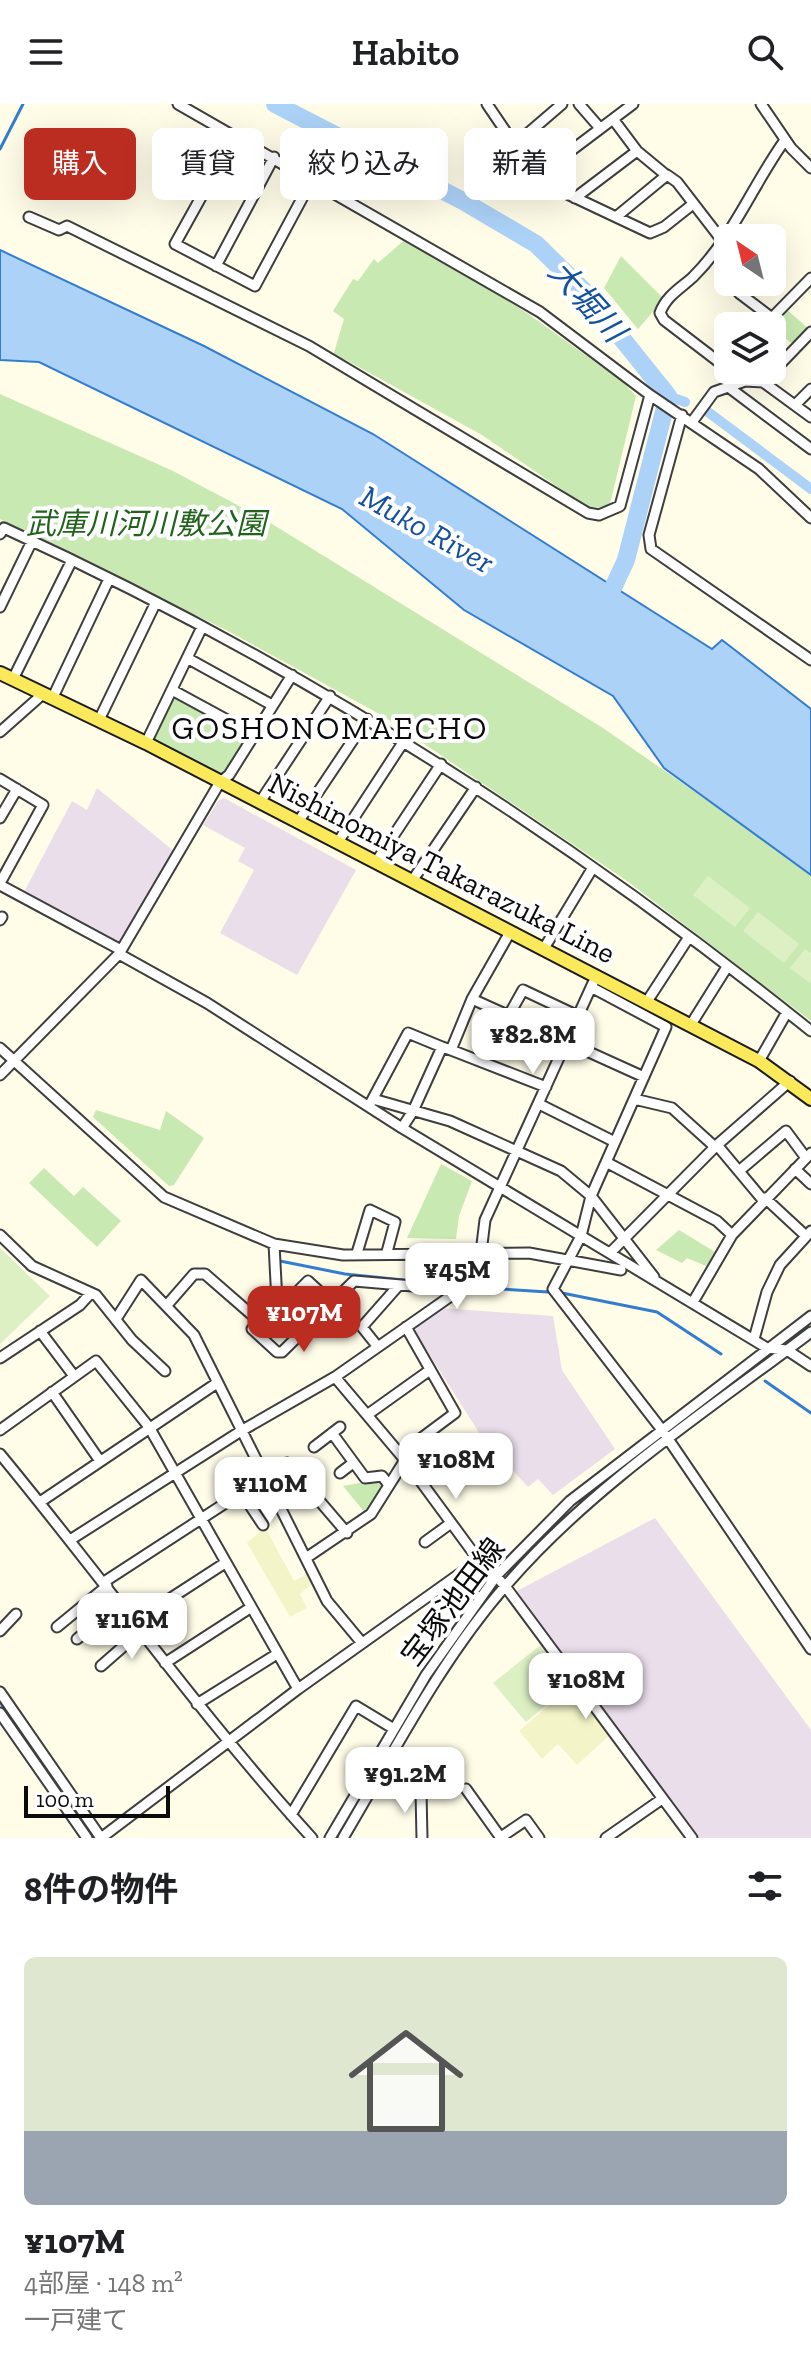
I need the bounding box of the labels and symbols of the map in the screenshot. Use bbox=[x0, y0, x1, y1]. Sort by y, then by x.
north arrow bbox=[714, 224, 786, 296]
water label: 大堀川 bbox=[541, 253, 635, 352]
water label: Muko River bbox=[354, 477, 501, 582]
park label: 武庫川河川敷公園 bbox=[26, 506, 270, 542]
district label: GOSHONOMAECHO bbox=[172, 709, 488, 747]
street label: Nishinomiya Takarazuka Line bbox=[263, 765, 621, 971]
pin: ¥82.8M bbox=[468, 1008, 598, 1076]
pin: ¥45M bbox=[410, 1243, 504, 1311]
pin: ¥107M bbox=[248, 1286, 360, 1354]
pin: ¥108M bbox=[400, 1433, 512, 1501]
pin: ¥110M bbox=[214, 1457, 326, 1525]
street label: 宝塚池田線 bbox=[393, 1531, 513, 1673]
pin: ¥116M bbox=[76, 1593, 188, 1661]
pin: ¥108M bbox=[530, 1653, 642, 1721]
pin: ¥91.2M bbox=[340, 1747, 470, 1815]
scale bar bbox=[24, 1782, 170, 1818]

